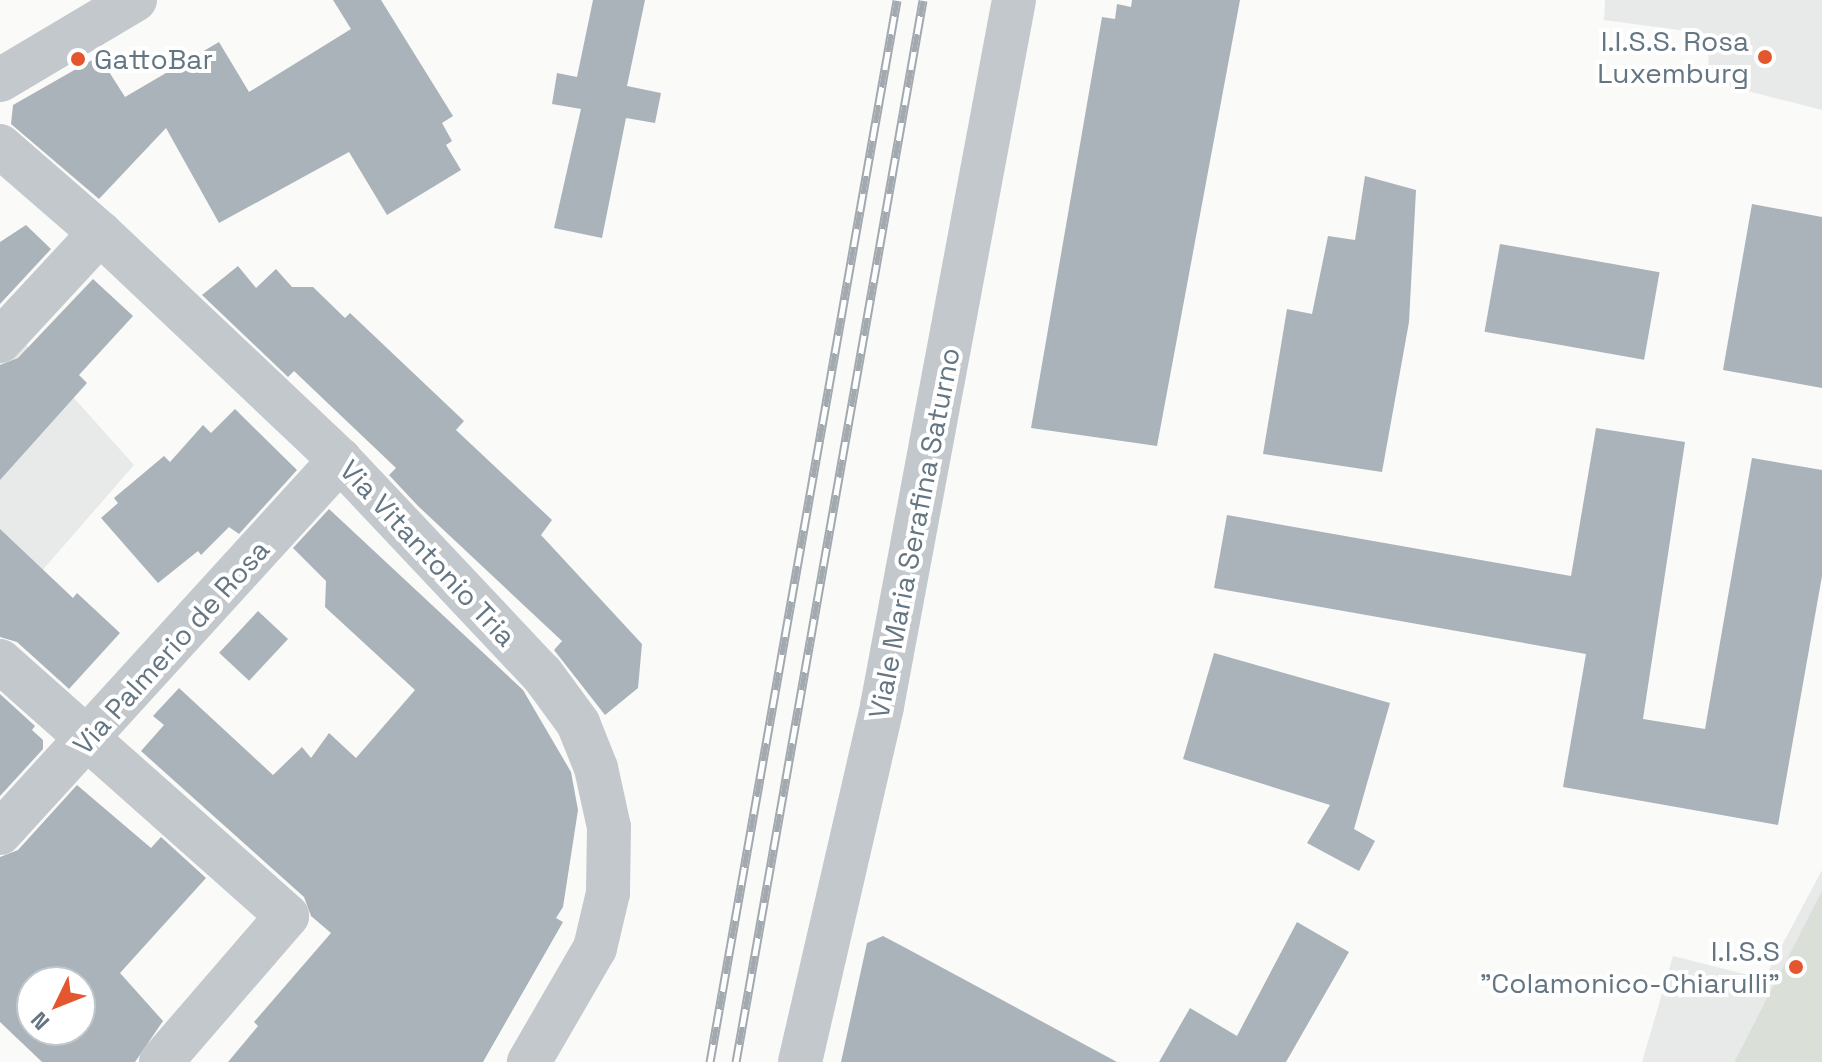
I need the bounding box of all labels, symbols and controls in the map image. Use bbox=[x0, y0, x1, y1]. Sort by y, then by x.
place label: I.I.S.S. Rosa Luxemburg bbox=[1597, 24, 1749, 90]
place label: GattoBar bbox=[94, 42, 213, 76]
marker: I.I.S.S. Rosa Luxemburg bbox=[1756, 48, 1774, 66]
marker: GattoBar bbox=[69, 50, 87, 68]
street label: Viale Maria Serafina Saturno bbox=[862, 345, 966, 721]
street label: Via Vitantonio Tria bbox=[333, 453, 523, 653]
street label: Via Palmerio de Rosa bbox=[66, 533, 276, 761]
place label: I.I.S.S "Colamonico-Chiarulli" bbox=[1480, 934, 1780, 1000]
marker: I.I.S.S "Colamonico-Chiarulli" bbox=[1787, 958, 1805, 976]
north arrow bbox=[16, 966, 96, 1046]
text: N bbox=[25, 1006, 55, 1036]

